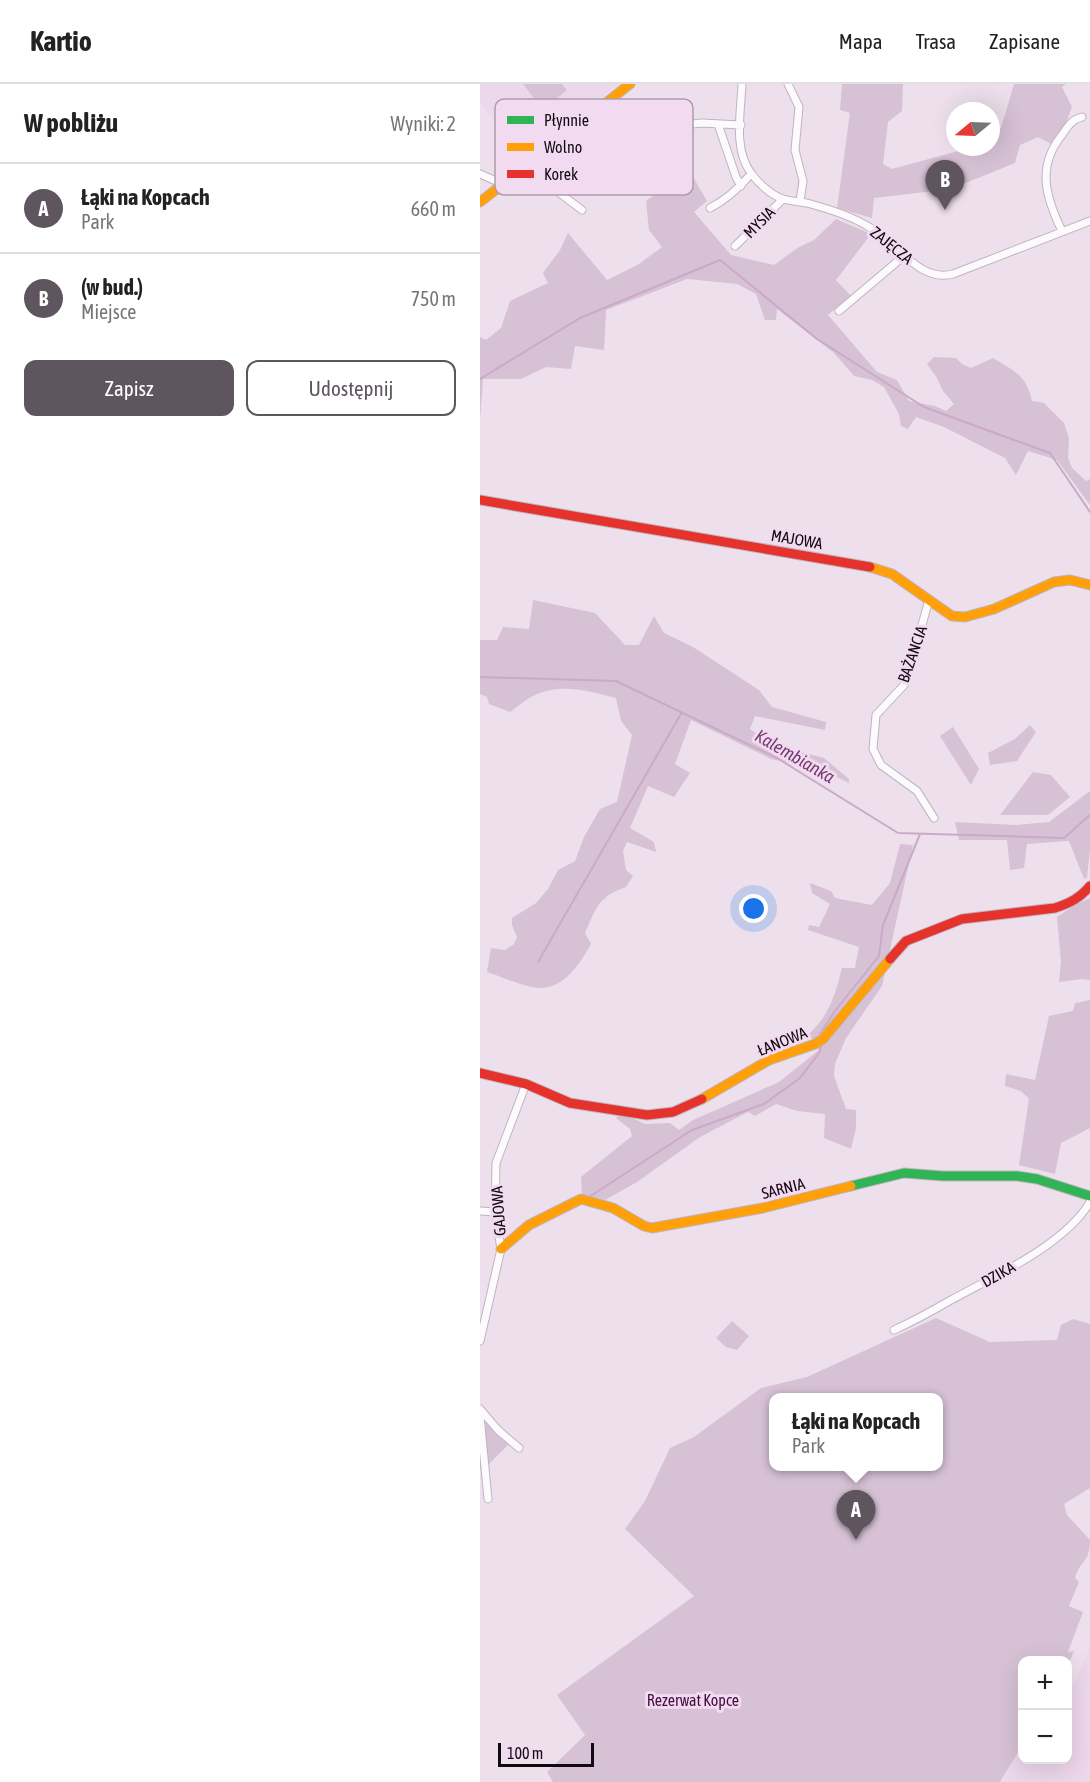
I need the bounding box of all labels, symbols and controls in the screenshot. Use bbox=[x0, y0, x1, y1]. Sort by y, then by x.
text: Kartio bbox=[30, 25, 92, 57]
text: Mapa bbox=[839, 29, 882, 53]
text: Trasa bbox=[915, 29, 956, 53]
text: Zapisane bbox=[989, 29, 1060, 53]
legend bbox=[495, 99, 693, 195]
north arrow bbox=[946, 102, 1000, 156]
text: W pobliżu bbox=[24, 108, 118, 138]
text: Płynnie bbox=[544, 111, 589, 130]
text: Wyniki: 2 bbox=[390, 112, 456, 135]
text: Wolno bbox=[544, 138, 582, 156]
pin: B bbox=[926, 160, 964, 210]
text: Korek bbox=[544, 165, 578, 183]
text: Łąki na Kopcach bbox=[81, 184, 210, 210]
text: A bbox=[39, 197, 48, 220]
text: 660 m bbox=[411, 197, 456, 220]
street label: MYSIA bbox=[740, 203, 778, 241]
text: Park bbox=[81, 210, 114, 233]
street label: ZAJĘCZA bbox=[867, 223, 917, 268]
text: (w bud.) bbox=[81, 274, 143, 300]
text: B bbox=[39, 287, 48, 310]
text: 750 m bbox=[411, 287, 456, 310]
text: Miejsce bbox=[81, 300, 136, 323]
button: Zapisz bbox=[24, 360, 234, 416]
button: Udostępnij bbox=[246, 360, 456, 416]
street label: MAJOWA bbox=[770, 526, 824, 552]
street label: BAŻANCIA bbox=[894, 623, 930, 685]
water label: Kalembianka bbox=[752, 725, 839, 787]
your location bbox=[739, 894, 768, 923]
street label: ŁANOWA bbox=[755, 1023, 810, 1059]
street label: SARNIA bbox=[760, 1174, 807, 1202]
street label: GAJOWA bbox=[487, 1185, 509, 1236]
street label: DZIKA bbox=[978, 1257, 1018, 1291]
popup bbox=[769, 1393, 943, 1471]
text: Łąki na Kopcach bbox=[792, 1408, 920, 1434]
text: Park bbox=[792, 1434, 825, 1457]
pin: A bbox=[836, 1490, 875, 1540]
map controls bbox=[1018, 1656, 1072, 1764]
button: + bbox=[1018, 1656, 1072, 1710]
park label: Rezerwat Kopce bbox=[647, 1691, 739, 1710]
button: − bbox=[1018, 1710, 1072, 1764]
scale bar bbox=[498, 1740, 594, 1768]
text: 100 m bbox=[507, 1744, 543, 1762]

